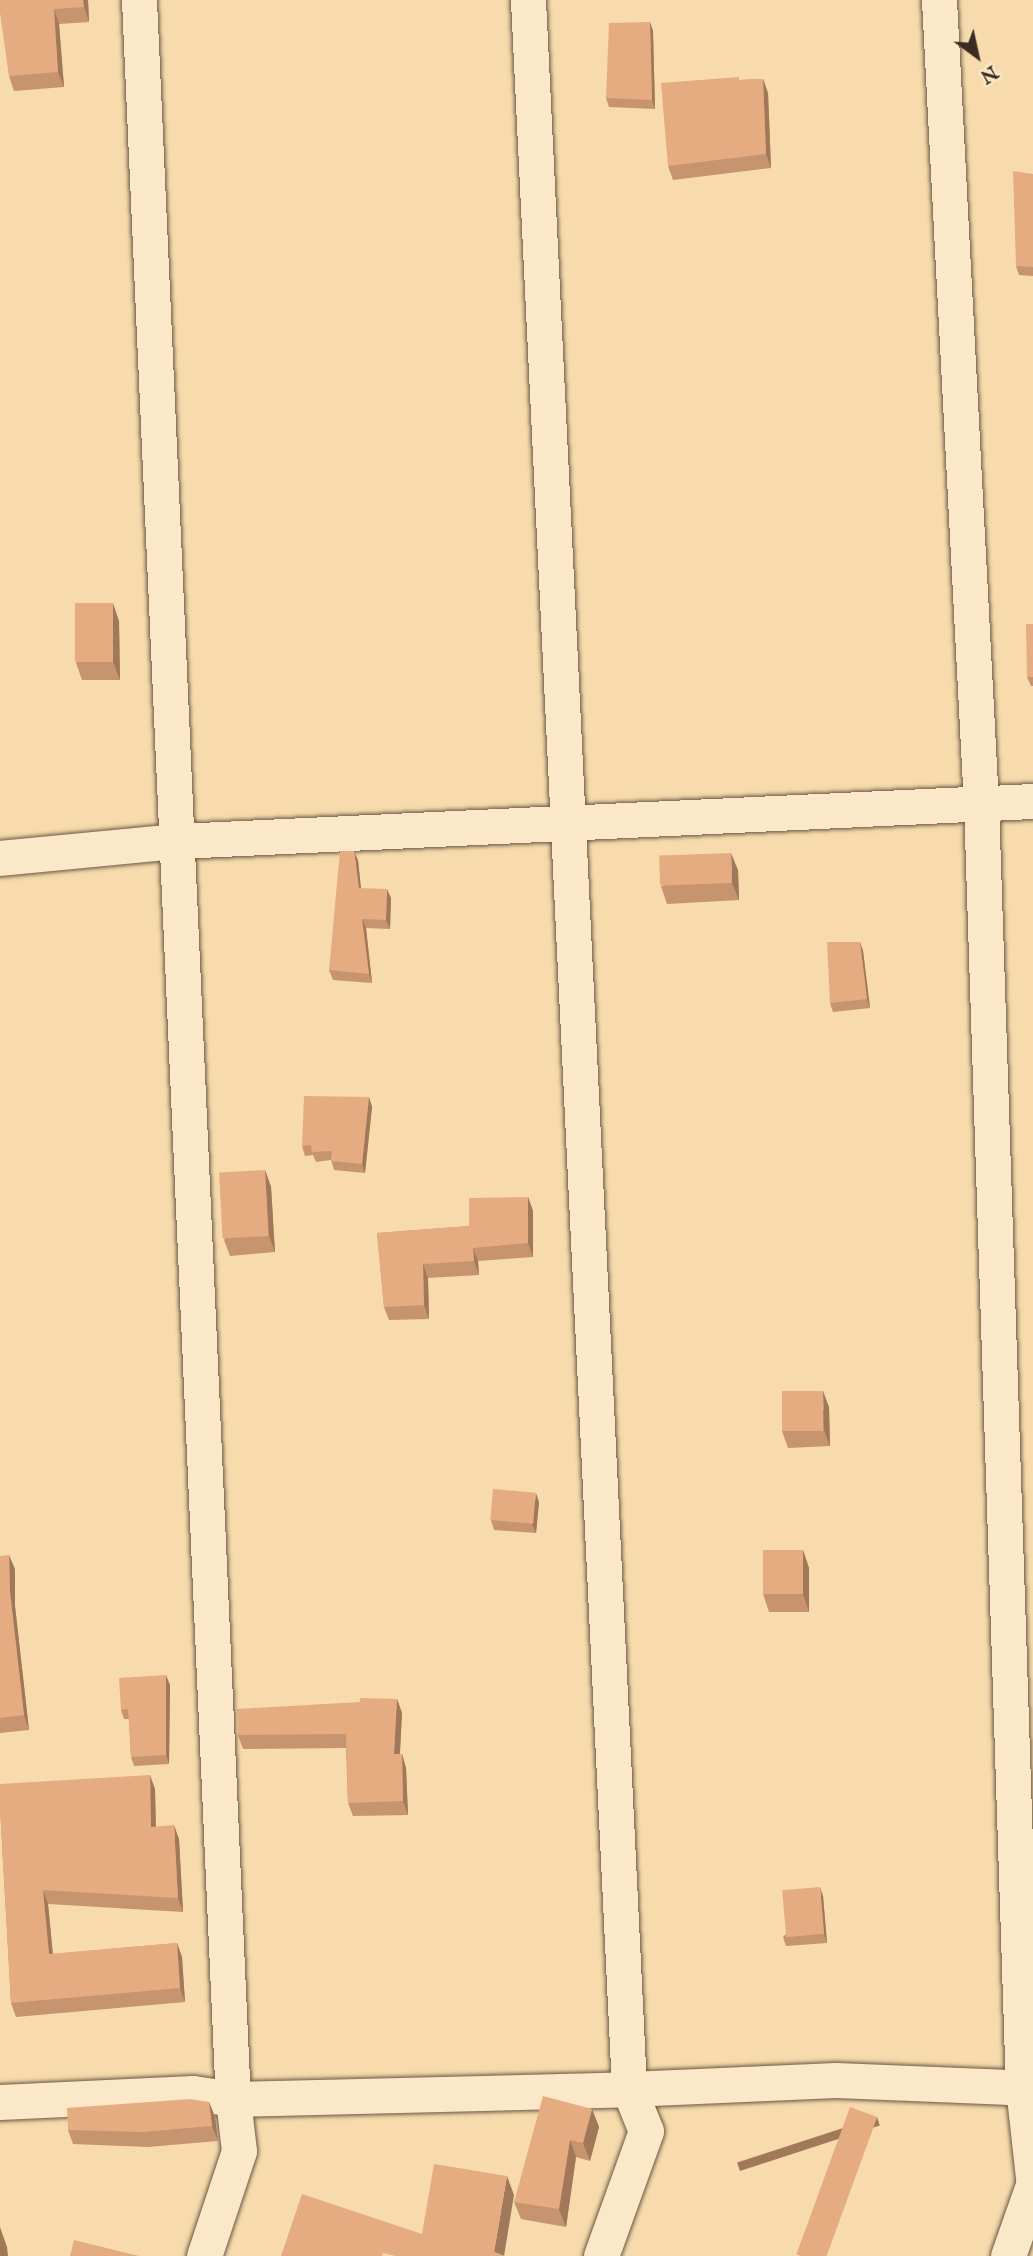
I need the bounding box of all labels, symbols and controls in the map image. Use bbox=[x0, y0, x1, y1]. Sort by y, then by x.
north arrow bbox=[942, 21, 1012, 91]
text: N bbox=[975, 59, 1002, 88]

